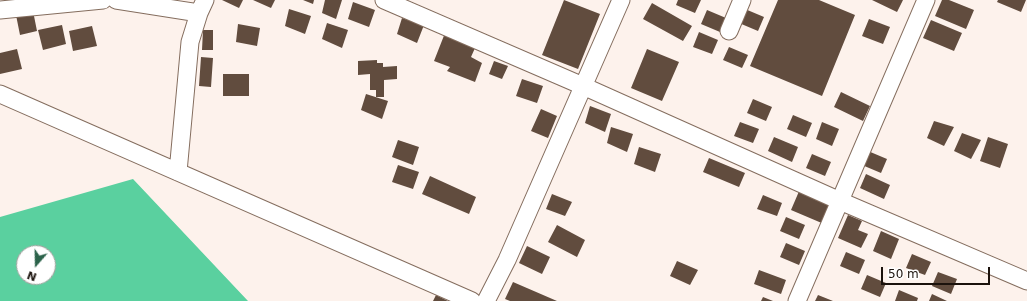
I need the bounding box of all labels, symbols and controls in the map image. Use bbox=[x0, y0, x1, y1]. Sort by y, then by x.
north arrow bbox=[16, 245, 56, 285]
scale bar bbox=[883, 259, 992, 285]
text: 50 m bbox=[888, 267, 919, 281]
text: N bbox=[26, 268, 39, 283]

